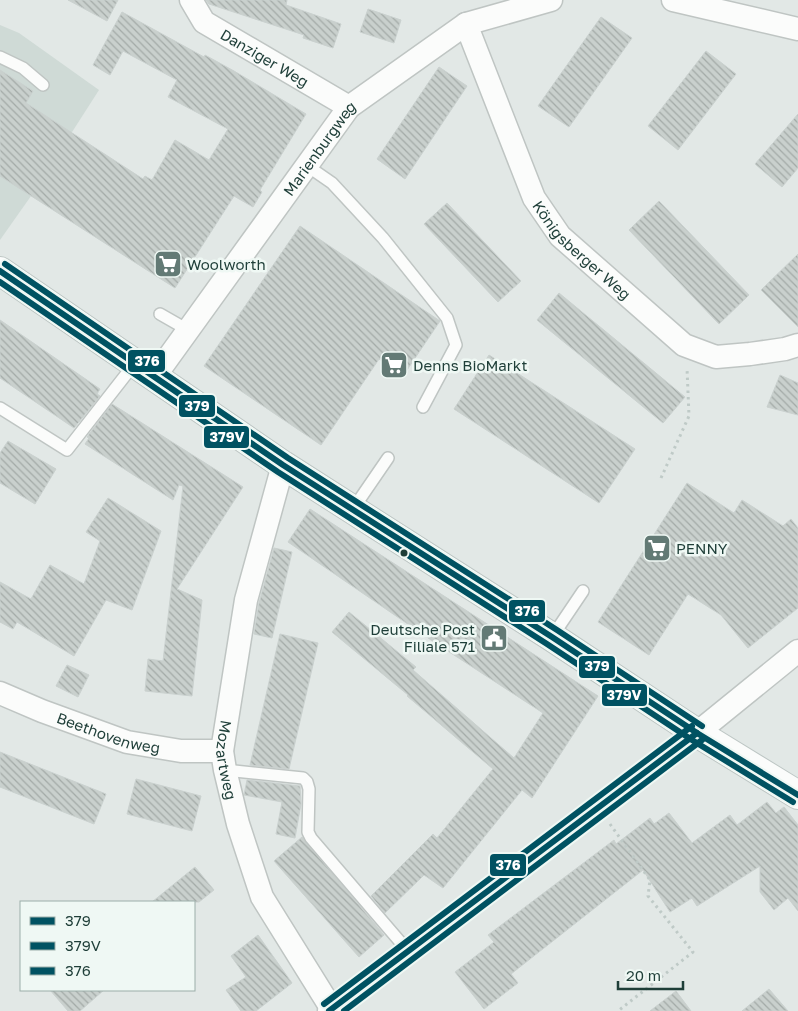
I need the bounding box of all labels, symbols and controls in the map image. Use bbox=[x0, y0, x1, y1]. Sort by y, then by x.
street label: Danziger Weg bbox=[217, 25, 312, 90]
street label: Marienburgweg bbox=[279, 96, 359, 199]
street label: Königsberger Weg bbox=[529, 197, 635, 303]
supermarket icon: Woolworth bbox=[153, 249, 183, 279]
place label: Woolworth bbox=[187, 255, 266, 273]
line badge: 376 bbox=[127, 349, 166, 373]
supermarket icon: Denns BioMarkt bbox=[379, 350, 409, 380]
text: 376 bbox=[134, 352, 160, 369]
place label: Denns BioMarkt bbox=[413, 356, 527, 374]
line badge: 379 bbox=[178, 394, 216, 418]
text: 379 bbox=[184, 397, 210, 414]
line badge: 379V bbox=[203, 425, 250, 449]
text: 379V bbox=[210, 428, 245, 445]
supermarket icon: PENNY bbox=[642, 533, 672, 563]
place label: PENNY bbox=[676, 539, 728, 557]
unlabelled marker bbox=[399, 548, 409, 558]
line badge: 376 bbox=[508, 599, 546, 623]
text: 376 bbox=[514, 602, 540, 619]
place label: Deutsche Post Filiale 571 bbox=[370, 620, 475, 655]
public building icon: Deutsche Post Filiale 571 bbox=[479, 623, 509, 653]
line badge: 379 bbox=[578, 655, 616, 679]
text: 379 bbox=[584, 657, 610, 674]
line badge: 379V bbox=[601, 683, 648, 707]
text: 379V bbox=[607, 686, 642, 703]
street label: Beethovenweg bbox=[55, 708, 161, 756]
street label: Mozartweg bbox=[213, 719, 241, 801]
line badge: 376 bbox=[489, 853, 527, 877]
text: 376 bbox=[495, 856, 521, 873]
legend bbox=[20, 901, 195, 991]
text: 379 bbox=[65, 911, 91, 929]
text: 379V bbox=[65, 936, 101, 954]
scale bar bbox=[618, 958, 683, 990]
text: 376 bbox=[65, 961, 91, 979]
text: 20 m bbox=[626, 966, 661, 984]

